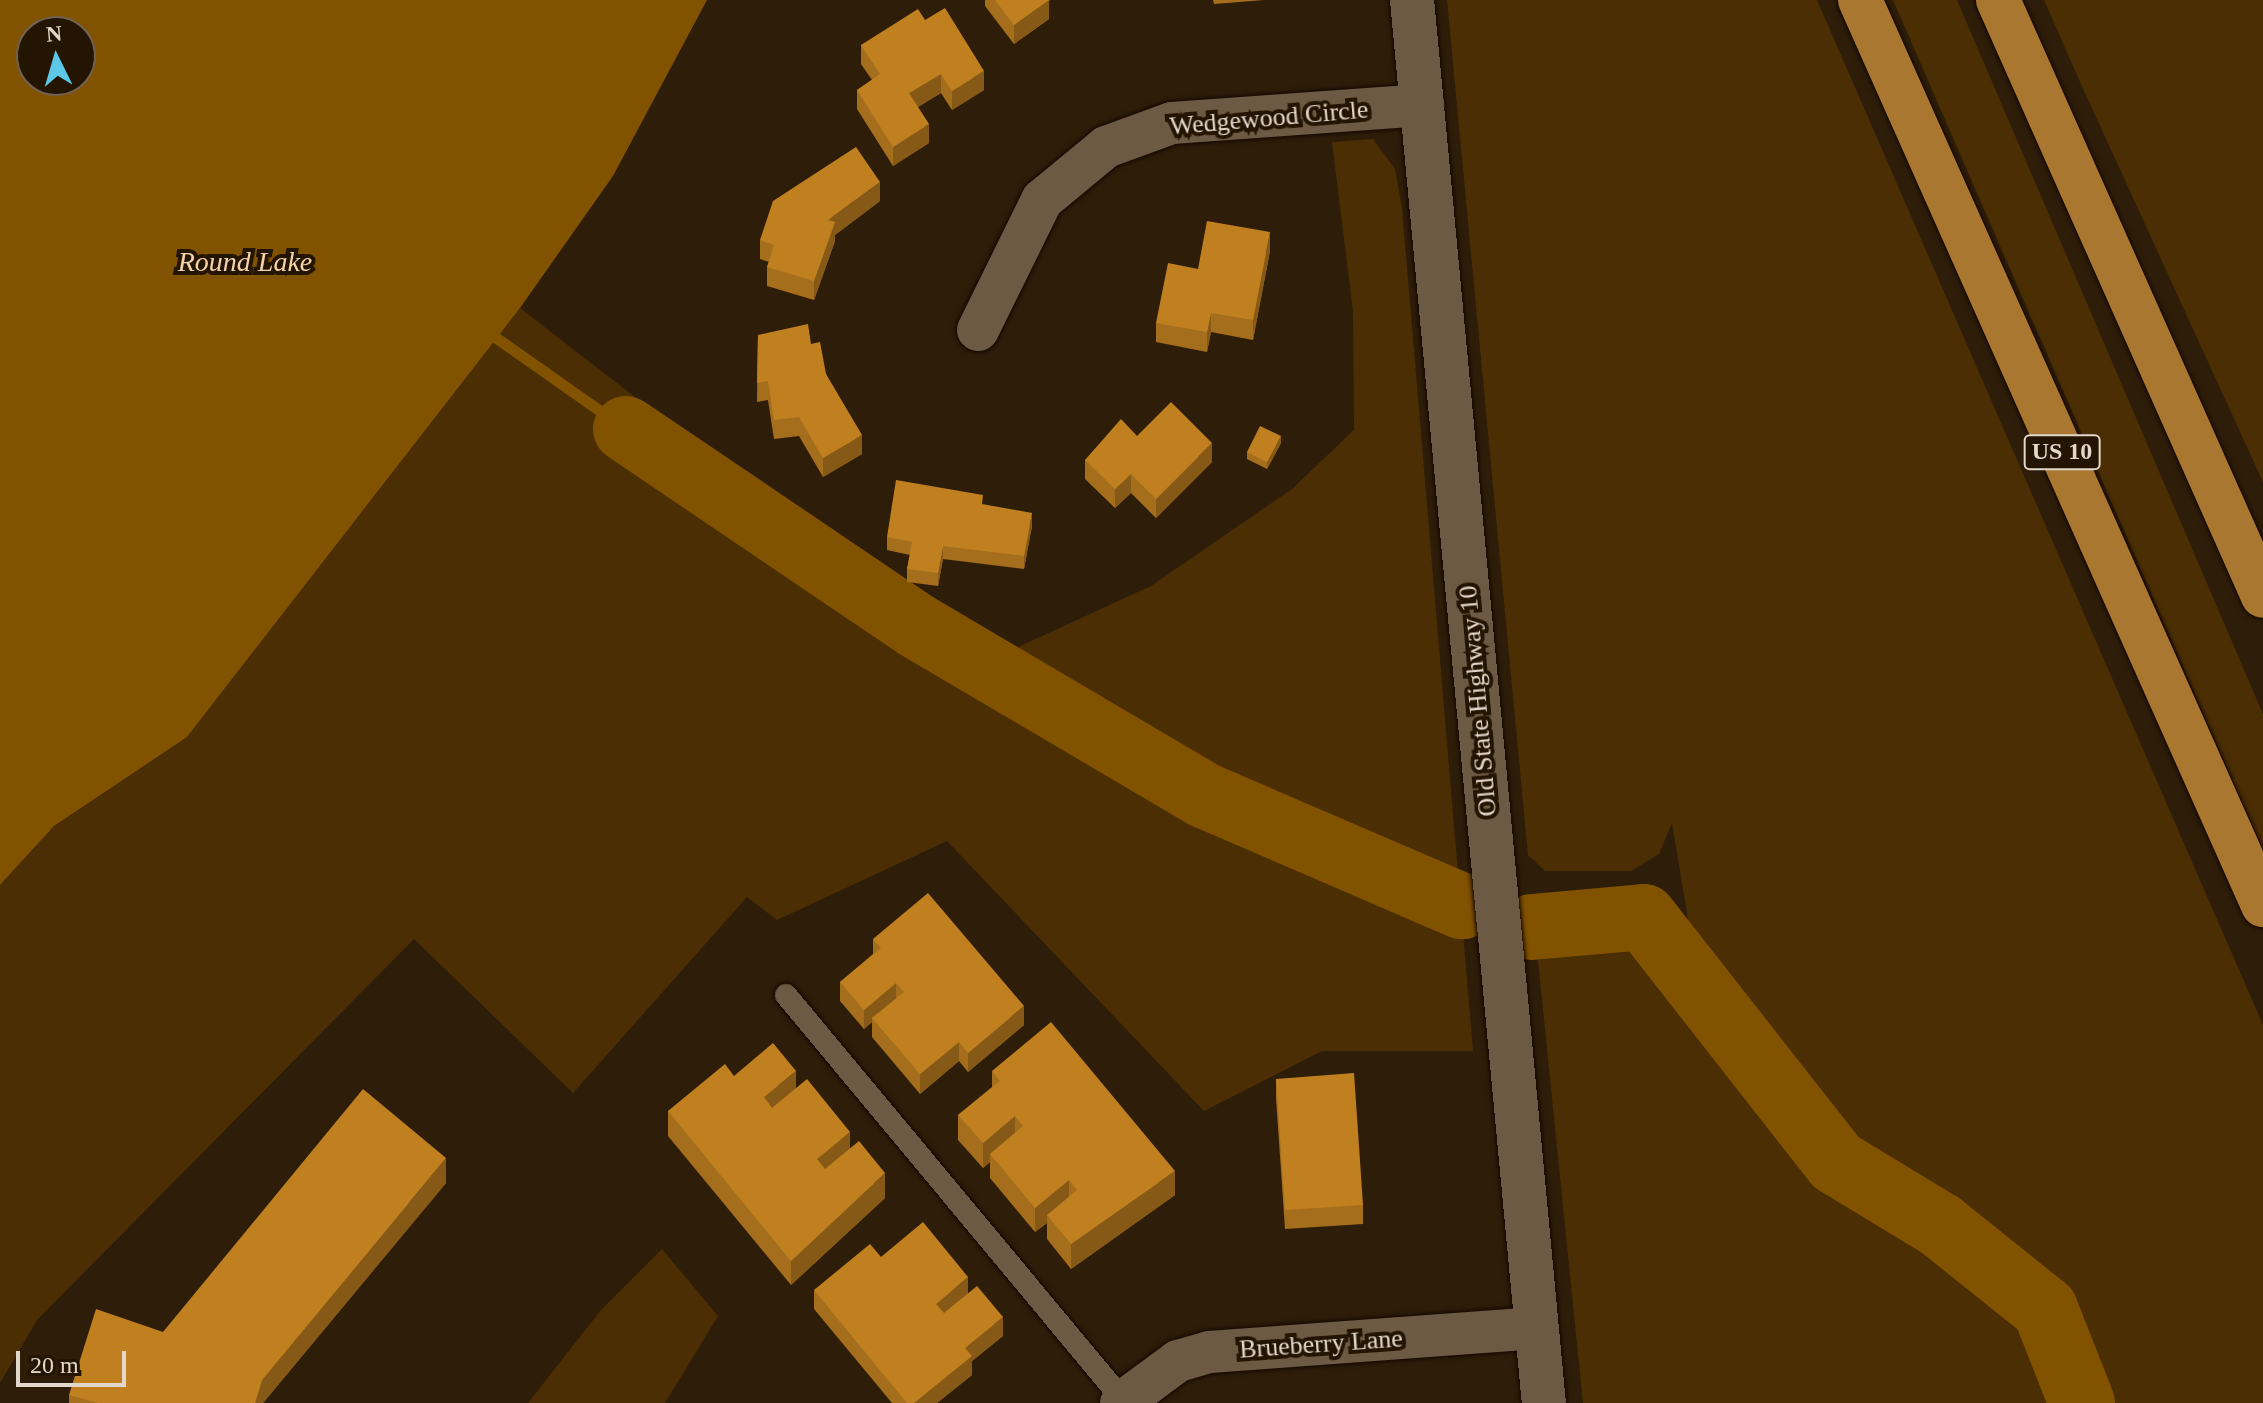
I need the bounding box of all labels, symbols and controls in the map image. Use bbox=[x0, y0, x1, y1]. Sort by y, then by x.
north arrow bbox=[16, 16, 96, 96]
text: N bbox=[45, 20, 63, 47]
street label: Wedgewood Circle bbox=[1168, 94, 1370, 142]
water label: Round Lake bbox=[178, 245, 312, 279]
road number: US 10 bbox=[2022, 432, 2102, 472]
street label: Old State Highway 10 bbox=[1452, 584, 1504, 818]
street label: Brueberry Lane bbox=[1238, 1323, 1404, 1365]
scale bar bbox=[20, 1335, 130, 1385]
text: 20 m bbox=[30, 1352, 79, 1378]

